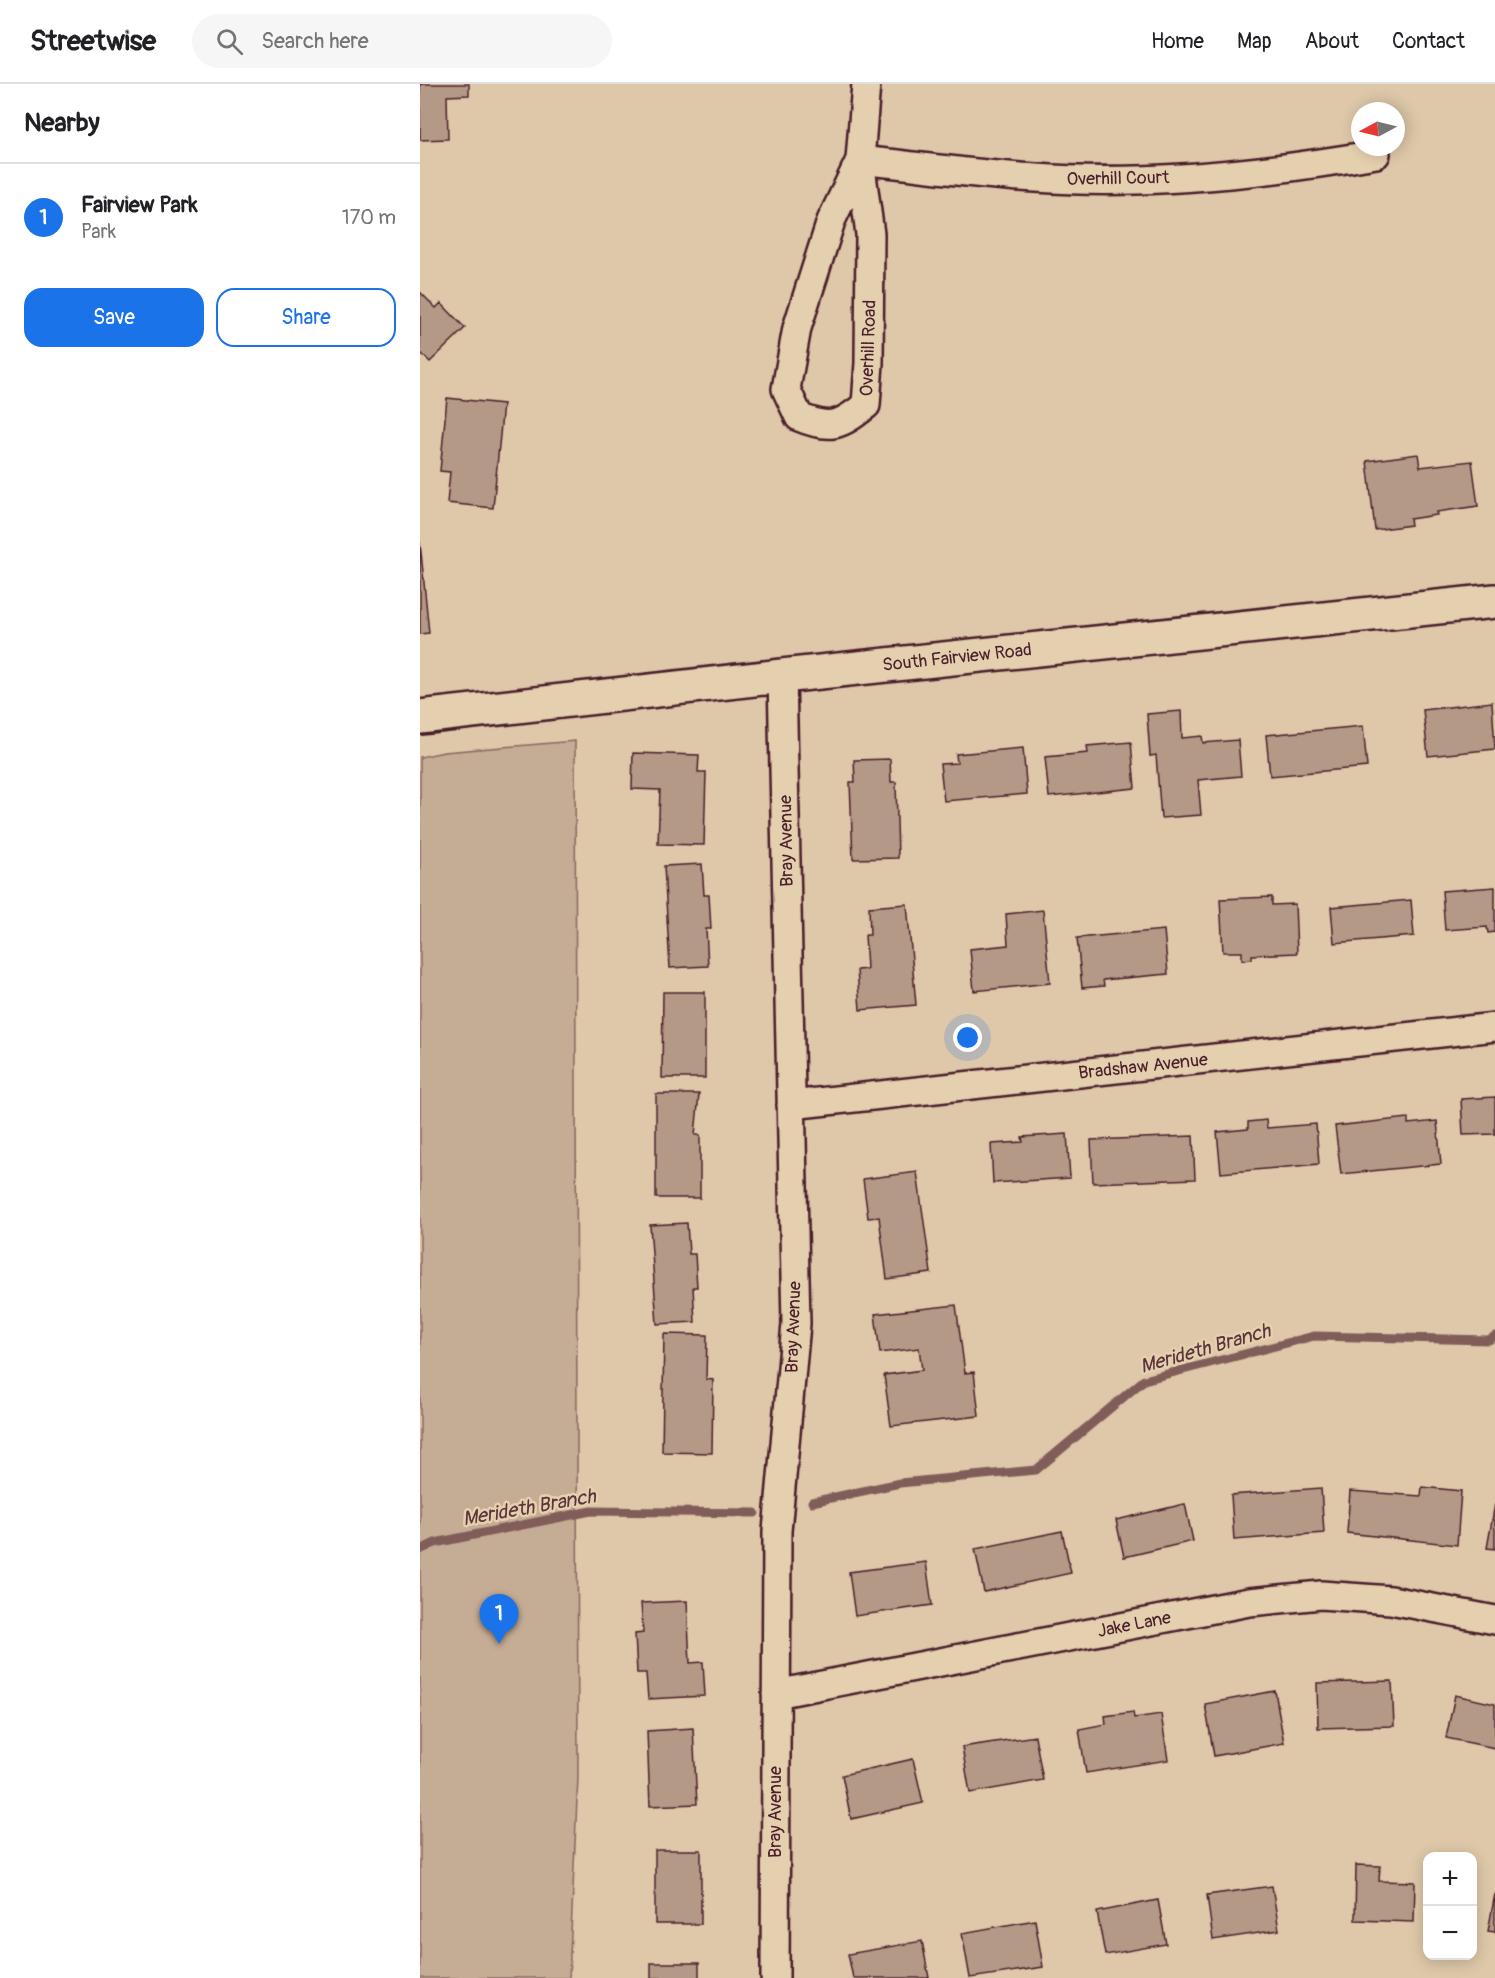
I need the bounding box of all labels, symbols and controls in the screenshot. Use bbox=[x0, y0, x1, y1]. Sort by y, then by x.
search box bbox=[192, 14, 612, 68]
text: Streetwise bbox=[30, 24, 156, 59]
icon: search bbox=[213, 25, 246, 58]
text: Search here bbox=[261, 27, 369, 55]
text: Home bbox=[1151, 28, 1204, 55]
text: Map bbox=[1237, 28, 1272, 55]
text: About bbox=[1305, 28, 1359, 55]
text: Contact bbox=[1392, 28, 1465, 55]
north arrow bbox=[1351, 102, 1405, 156]
text: Nearby bbox=[24, 107, 100, 139]
street label: Overhill Court bbox=[1066, 166, 1170, 191]
text: Fairview Park bbox=[81, 191, 198, 219]
text: 1 bbox=[40, 205, 47, 230]
text: 170 m bbox=[342, 205, 396, 230]
text: Park bbox=[81, 219, 116, 244]
button: Save bbox=[24, 288, 204, 347]
button: Share bbox=[216, 288, 396, 347]
street label: Overhill Road bbox=[855, 299, 882, 397]
street label: South Fairview Road bbox=[881, 638, 1033, 677]
street label: Bray Avenue bbox=[774, 795, 799, 887]
your location bbox=[953, 1023, 982, 1052]
street label: Bradshaw Avenue bbox=[1077, 1048, 1209, 1085]
street label: Bray Avenue bbox=[780, 1281, 807, 1373]
water label: Merideth Branch bbox=[1137, 1317, 1275, 1379]
water label: Merideth Branch bbox=[461, 1483, 599, 1531]
pin: 1 bbox=[480, 1594, 518, 1644]
street label: Jake Lane bbox=[1095, 1606, 1173, 1643]
street label: Bray Avenue bbox=[764, 1766, 787, 1858]
map controls bbox=[1423, 1852, 1477, 1960]
button: + bbox=[1423, 1852, 1477, 1906]
button: − bbox=[1423, 1906, 1477, 1960]

